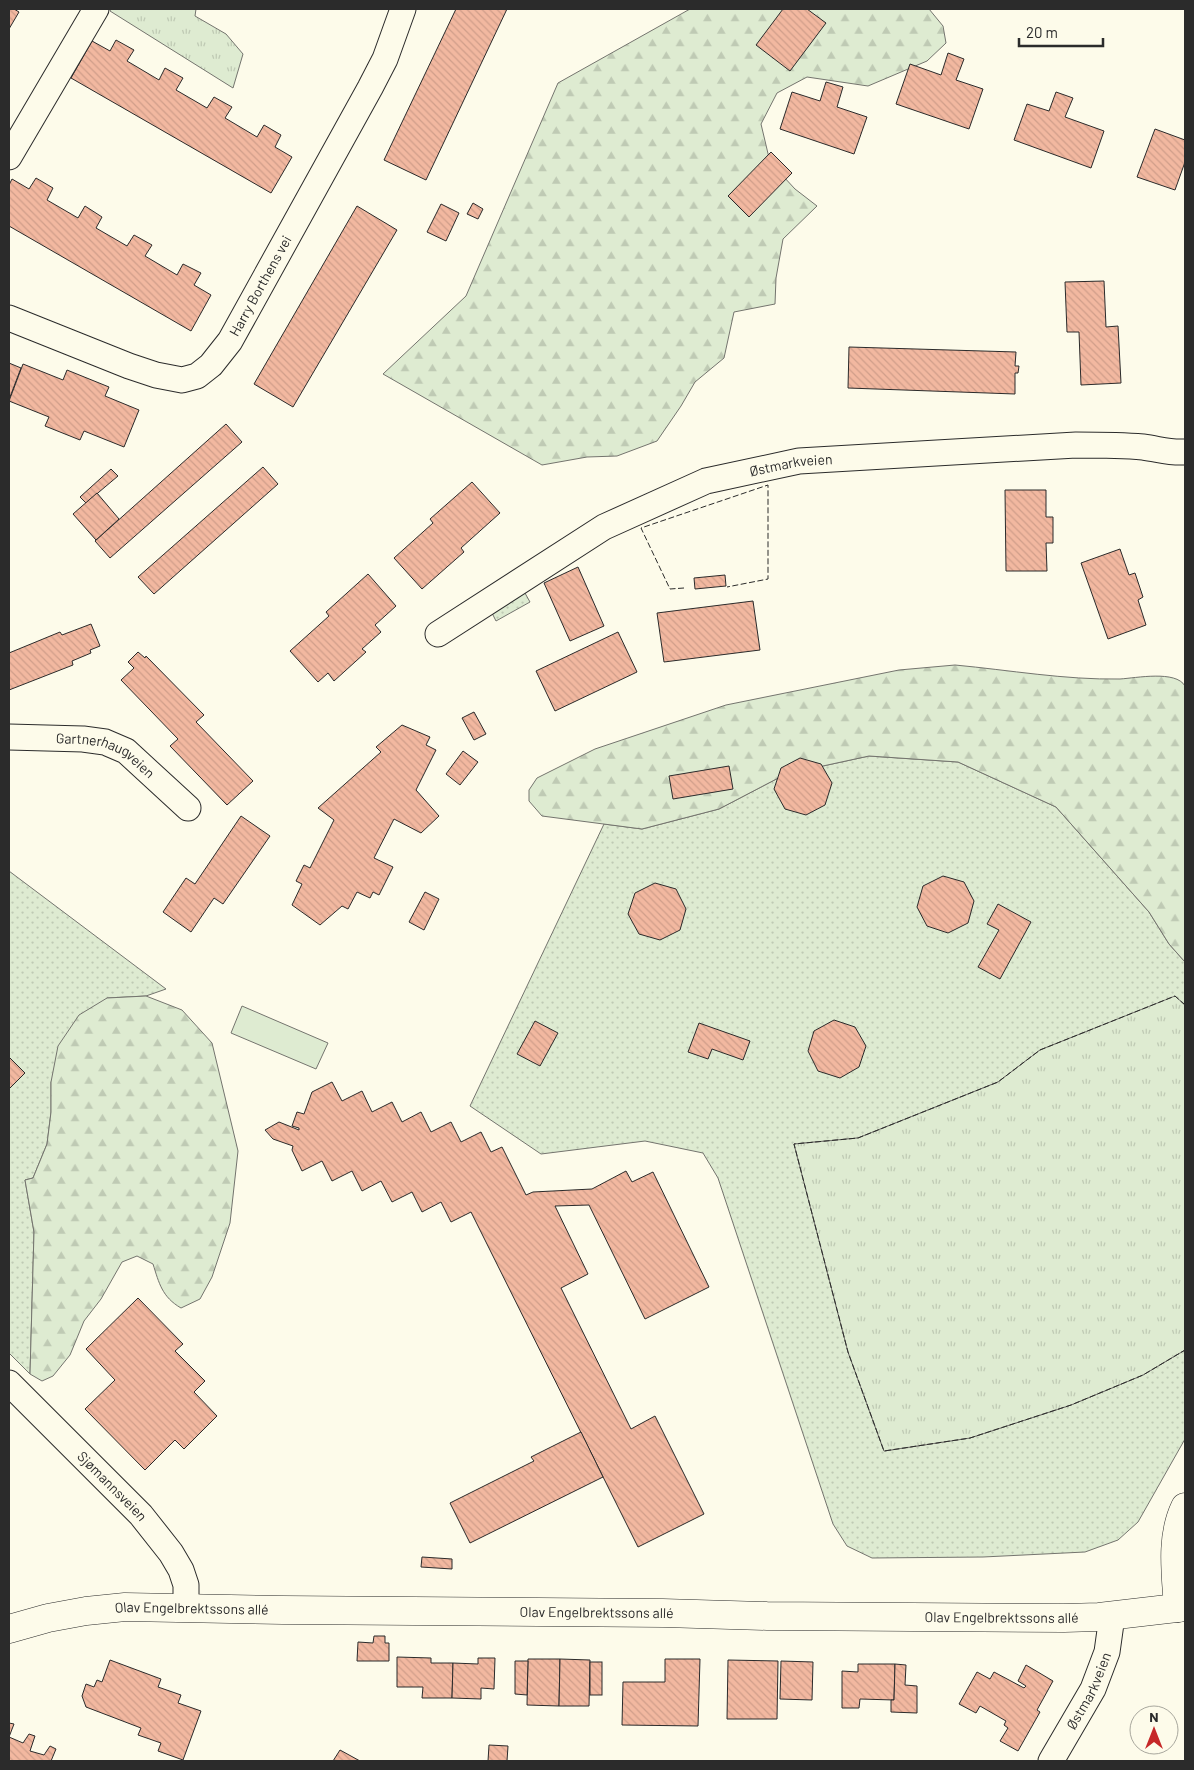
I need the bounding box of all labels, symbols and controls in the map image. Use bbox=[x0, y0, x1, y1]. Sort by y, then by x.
scale bar bbox=[1019, 15, 1103, 47]
text: 20 m bbox=[1026, 23, 1058, 41]
street label: Harry Borthens vei bbox=[225, 232, 295, 339]
street label: Østmarkveien bbox=[748, 450, 833, 479]
street label: Gartnerhaugveien bbox=[56, 729, 159, 781]
street label: Sjømannsveien bbox=[74, 1447, 151, 1524]
street label: Olav Engelbrektssons allé bbox=[114, 1598, 269, 1618]
street label: Olav Engelbrektssons allé bbox=[519, 1603, 674, 1621]
street label: Olav Engelbrektssons allé bbox=[924, 1608, 1079, 1626]
street label: Østmarkveien bbox=[1062, 1650, 1114, 1732]
north arrow bbox=[1129, 1705, 1179, 1755]
text: N bbox=[1149, 1708, 1159, 1725]

